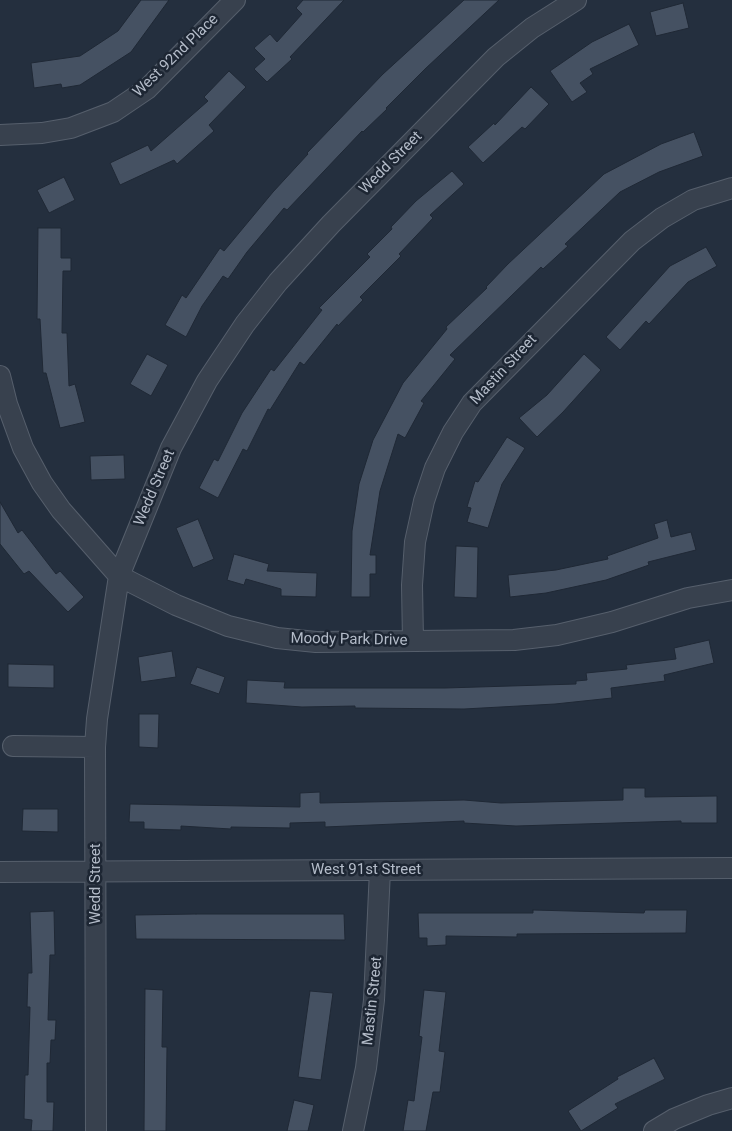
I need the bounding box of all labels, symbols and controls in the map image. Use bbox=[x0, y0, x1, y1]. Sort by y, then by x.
street label: West 92nd Place bbox=[130, 11, 222, 101]
street label: Wedd Street bbox=[356, 128, 426, 198]
street label: Mastin Street bbox=[467, 331, 541, 409]
street label: Wedd Street bbox=[131, 447, 179, 529]
street label: Moody Park Drive bbox=[290, 630, 408, 650]
street label: Wedd Street bbox=[87, 843, 105, 925]
street label: West 91st Street bbox=[311, 861, 421, 879]
street label: Mastin Street bbox=[359, 956, 387, 1046]

